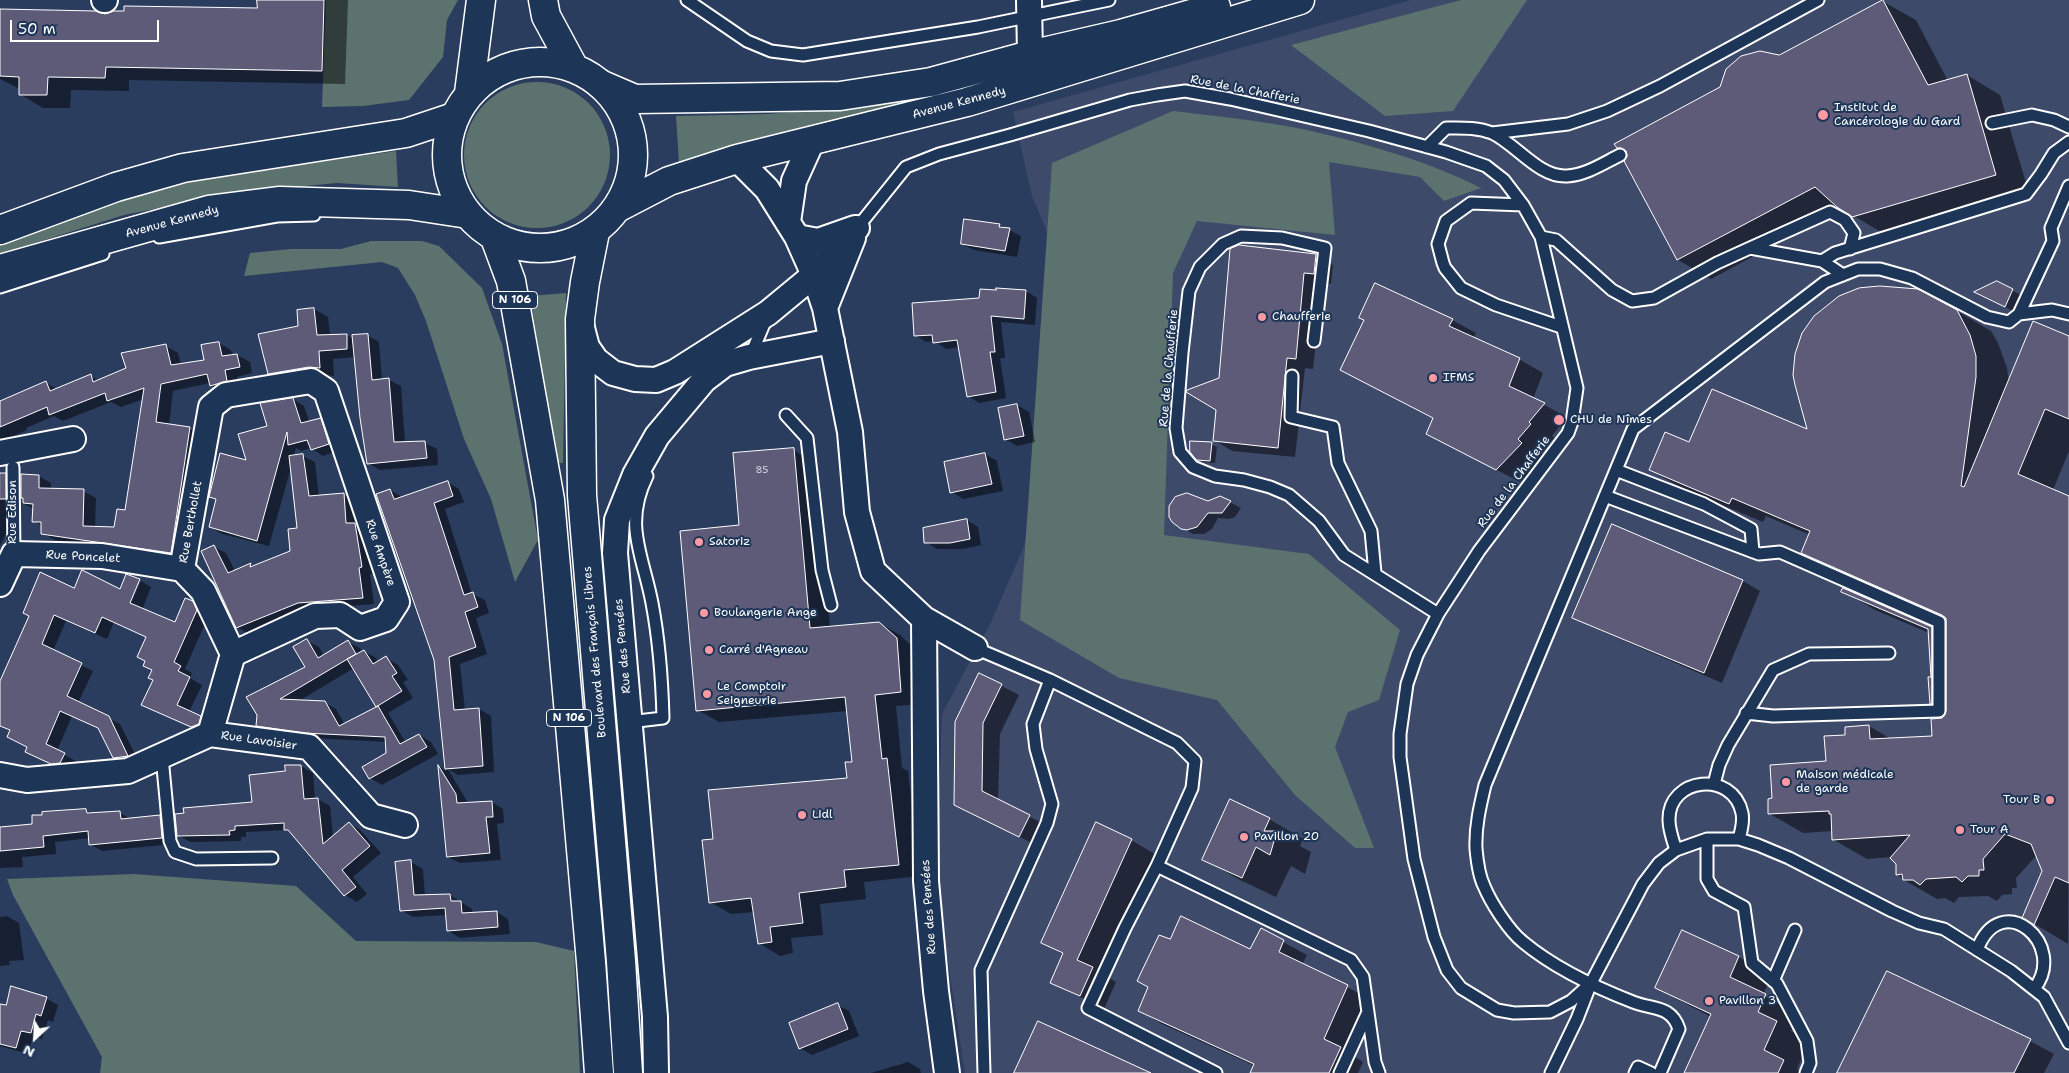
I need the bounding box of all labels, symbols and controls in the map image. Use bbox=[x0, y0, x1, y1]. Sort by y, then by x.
scale bar bbox=[12, 10, 161, 42]
text: 50 m bbox=[18, 19, 56, 39]
street label: Rue de la Chafferie bbox=[1189, 72, 1301, 108]
street label: Avenue Kennedy bbox=[911, 84, 1007, 122]
place label: Institut de Cancérologie du Gard bbox=[1834, 101, 1960, 129]
marker: Institut de Cancérologie du Gard bbox=[1816, 108, 1830, 122]
street label: Avenue Kennedy bbox=[124, 203, 220, 241]
road number: N 106 bbox=[492, 292, 538, 308]
street label: Rue de la Chaufferie bbox=[1157, 308, 1181, 428]
place label: Chaufferie bbox=[1272, 310, 1331, 324]
marker: Chaufferie bbox=[1256, 311, 1268, 323]
place label: IFMS bbox=[1443, 371, 1474, 385]
marker: IFMS bbox=[1427, 372, 1439, 384]
marker: CHU de Nîmes bbox=[1552, 413, 1566, 427]
place label: CHU de Nîmes bbox=[1570, 413, 1652, 427]
street label: Rue de la Chafferie bbox=[1475, 433, 1553, 531]
house number: 85 bbox=[756, 464, 768, 476]
street label: Rue Edison bbox=[6, 480, 20, 544]
street label: Rue Berthollet bbox=[177, 480, 205, 564]
street label: Rue Ampère bbox=[362, 518, 398, 588]
place label: Satoriz bbox=[709, 535, 750, 549]
marker: Satoriz bbox=[693, 536, 705, 548]
street label: Rue Poncelet bbox=[45, 548, 121, 566]
street label: Boulevard des Français Libres bbox=[580, 566, 610, 738]
street label: Rue des Pensées bbox=[612, 598, 634, 694]
place label: Boulangerie Ange bbox=[714, 606, 817, 620]
marker: Boulangerie Ange bbox=[698, 607, 710, 619]
place label: Carré d'Agneau bbox=[719, 643, 808, 657]
marker: Carré d'Agneau bbox=[703, 644, 715, 656]
place label: Le Comptoir Seigneurie bbox=[717, 680, 786, 708]
marker: Le Comptoir Seigneurie bbox=[701, 688, 713, 700]
road number: N 106 bbox=[546, 710, 592, 726]
street label: Rue Lavoisier bbox=[220, 729, 298, 753]
place label: Maison médicale de garde bbox=[1796, 768, 1894, 796]
marker: Maison médicale de garde bbox=[1780, 776, 1792, 788]
place label: Tour B bbox=[2003, 793, 2040, 807]
marker: Tour B bbox=[2044, 794, 2056, 806]
place label: Lidl bbox=[812, 808, 833, 822]
marker: Lidl bbox=[796, 809, 808, 821]
place label: Tour A bbox=[1970, 823, 2009, 837]
marker: Tour A bbox=[1954, 824, 1966, 836]
place label: Pavillon 20 bbox=[1254, 830, 1319, 844]
marker: Pavillon 20 bbox=[1238, 831, 1250, 843]
street label: Rue des Pensées bbox=[918, 859, 940, 955]
place label: Pavillon 3 bbox=[1719, 994, 1776, 1008]
marker: Pavillon 3 bbox=[1703, 995, 1715, 1007]
north arrow bbox=[10, 1013, 60, 1063]
text: N bbox=[20, 1041, 37, 1062]

